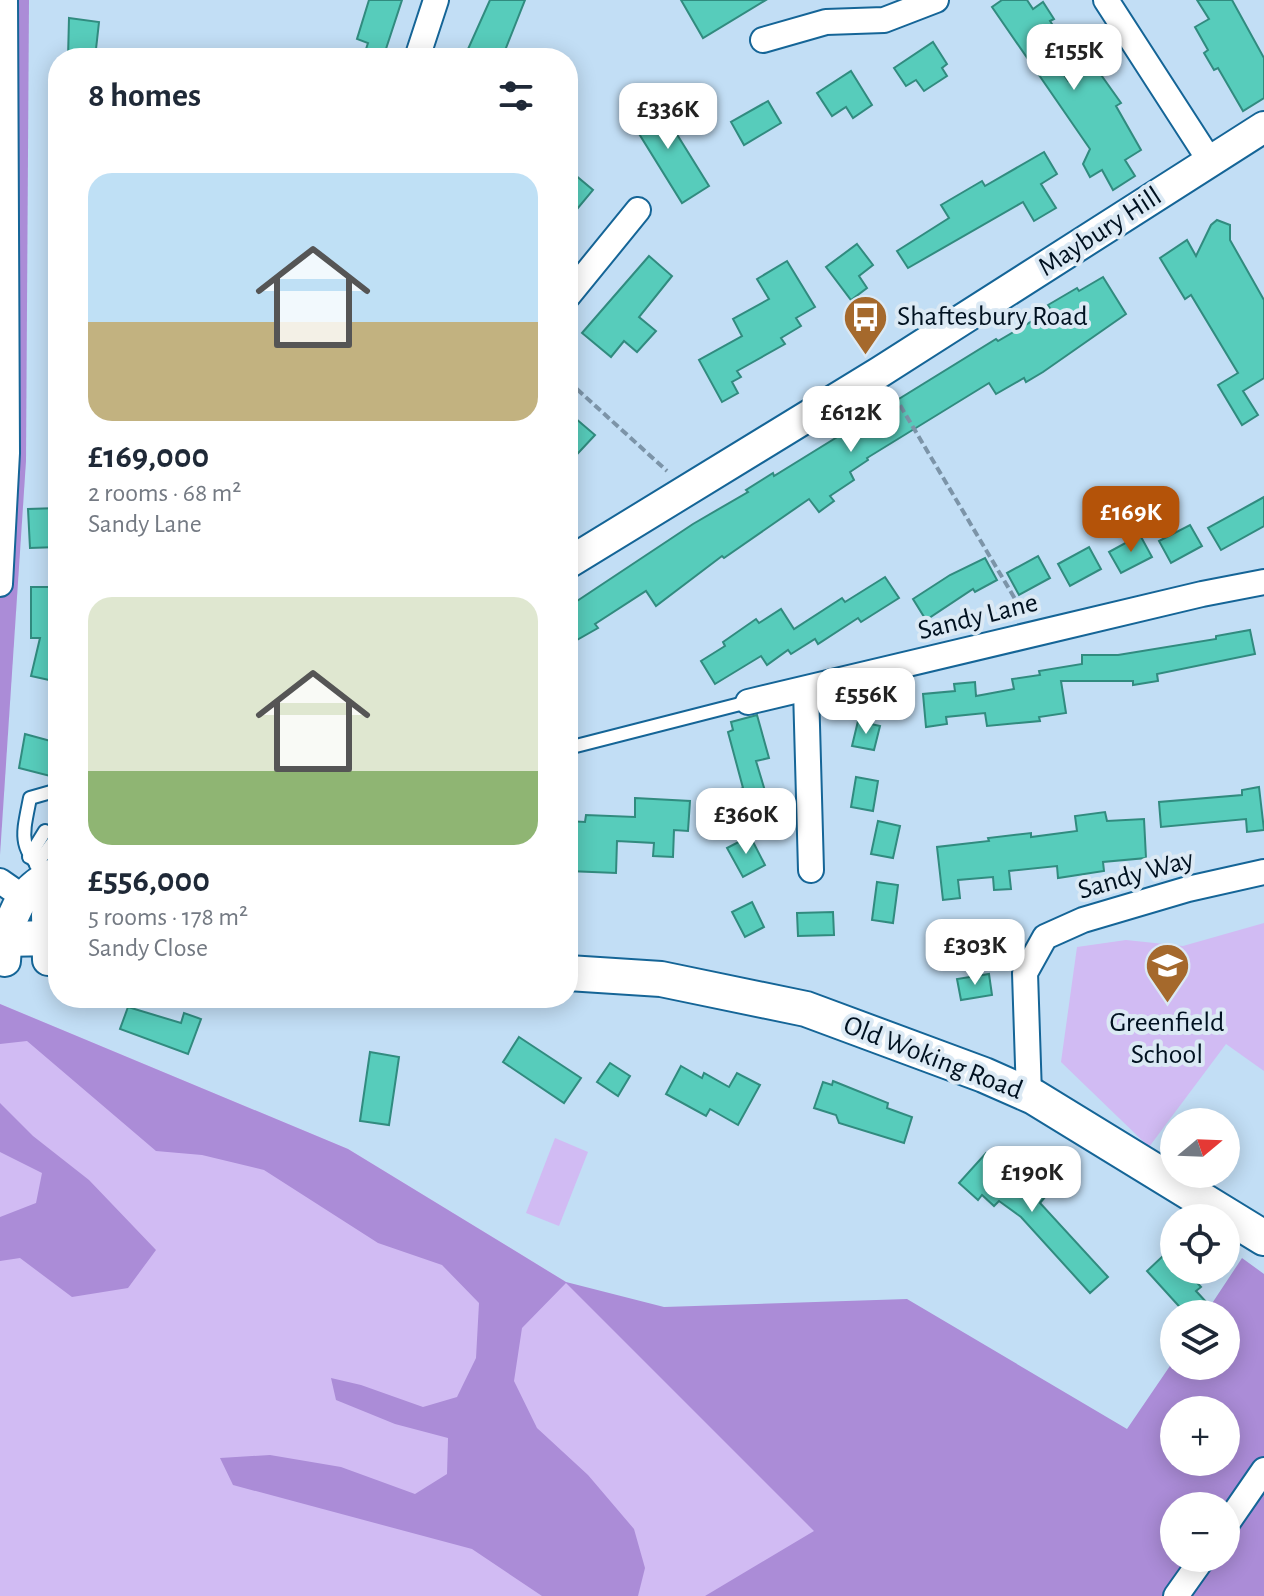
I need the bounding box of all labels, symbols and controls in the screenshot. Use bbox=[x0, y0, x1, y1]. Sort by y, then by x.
pin: £155K bbox=[1018, 24, 1130, 92]
text: £155K bbox=[1045, 37, 1103, 63]
icon: filters bbox=[494, 74, 538, 118]
text: 8 homes bbox=[88, 79, 201, 113]
pin: £336K bbox=[612, 83, 724, 151]
text: £336K bbox=[637, 96, 699, 122]
street label: Maybury Hill bbox=[1033, 182, 1167, 282]
icon: home bbox=[241, 225, 385, 369]
bus stop icon: Shaftesbury Road bbox=[842, 293, 890, 356]
place label: Shaftesbury Road bbox=[897, 303, 1088, 331]
pin: £612K bbox=[795, 386, 907, 454]
text: £612K bbox=[821, 399, 881, 425]
text: £169,000 bbox=[88, 440, 209, 474]
text: 2 rooms · 68 m² bbox=[88, 480, 241, 506]
pin: £169K bbox=[1075, 486, 1187, 554]
text: £169K bbox=[1100, 499, 1162, 525]
text: Sandy Lane bbox=[88, 511, 202, 537]
street label: Sandy Lane bbox=[915, 589, 1041, 645]
icon: home bbox=[241, 649, 385, 793]
pin: £556K bbox=[810, 668, 922, 736]
text: £556K bbox=[835, 681, 897, 707]
pin: £360K bbox=[690, 788, 802, 856]
text: £360K bbox=[714, 801, 778, 827]
street label: Sandy Way bbox=[1075, 845, 1197, 905]
text: £556,000 bbox=[88, 864, 210, 898]
text: 5 rooms · 178 m² bbox=[88, 904, 248, 930]
pin: £303K bbox=[919, 919, 1031, 987]
text: £303K bbox=[944, 932, 1006, 958]
text: Sandy Close bbox=[88, 935, 208, 961]
school or university icon: Greenfield School bbox=[1143, 942, 1191, 1005]
place label: Greenfield School bbox=[1109, 1009, 1225, 1069]
street label: Old Woking Road bbox=[840, 1011, 1026, 1105]
north arrow bbox=[1160, 1108, 1240, 1188]
map controls bbox=[1160, 1108, 1240, 1572]
pin: £190K bbox=[976, 1146, 1088, 1214]
text: £190K bbox=[1001, 1159, 1063, 1185]
button: locate bbox=[1160, 1204, 1240, 1284]
button: layers bbox=[1160, 1300, 1240, 1380]
button: + bbox=[1160, 1396, 1240, 1476]
button: − bbox=[1160, 1492, 1240, 1572]

